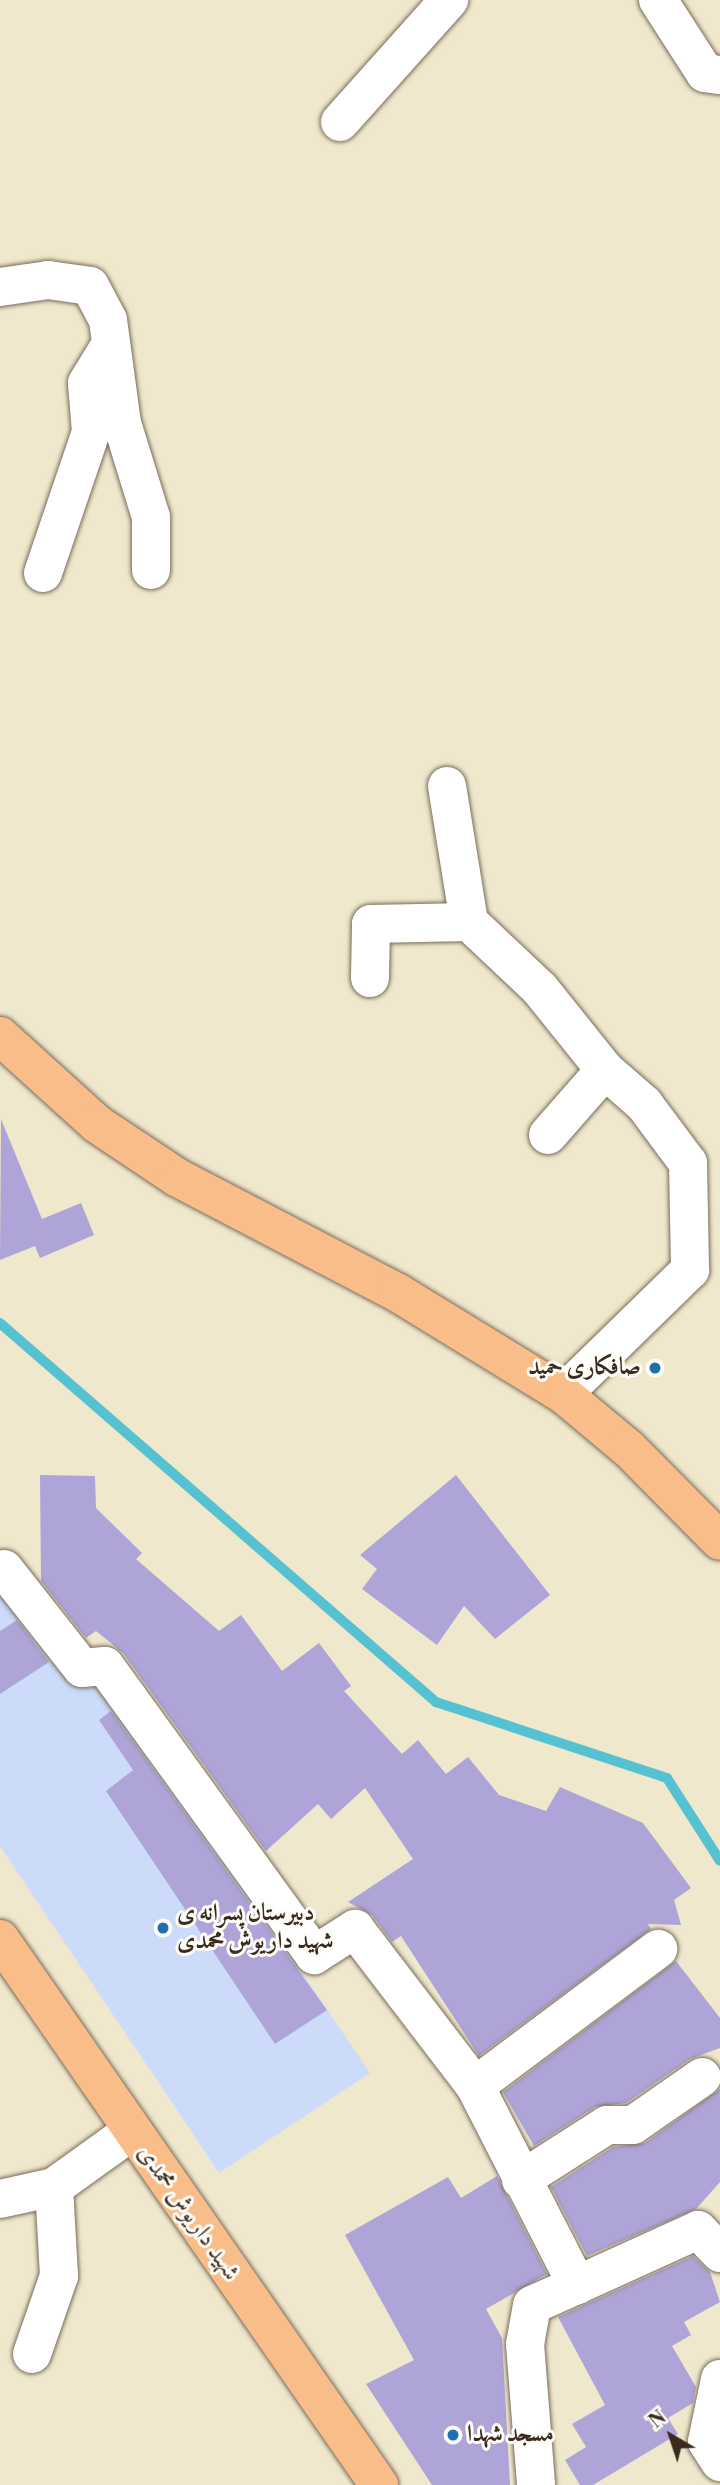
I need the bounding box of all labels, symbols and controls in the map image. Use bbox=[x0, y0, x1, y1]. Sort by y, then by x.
place label: صافکاری حمید bbox=[528, 1354, 641, 1382]
marker: صافکاری حمید bbox=[647, 1360, 663, 1376]
place label: دبیرستان پسرانه ی شهید داریوش محمدی bbox=[177, 1900, 333, 1956]
marker: دبیرستان پسرانه ی شهید داریوش محمدی bbox=[155, 1920, 171, 1936]
street label: شهید داریوش محمدی bbox=[131, 2140, 245, 2286]
north arrow bbox=[636, 2401, 706, 2471]
text: N bbox=[644, 2406, 671, 2434]
place label: مسجد شهدا bbox=[467, 2421, 554, 2449]
marker: مسجد شهدا bbox=[445, 2427, 461, 2443]

